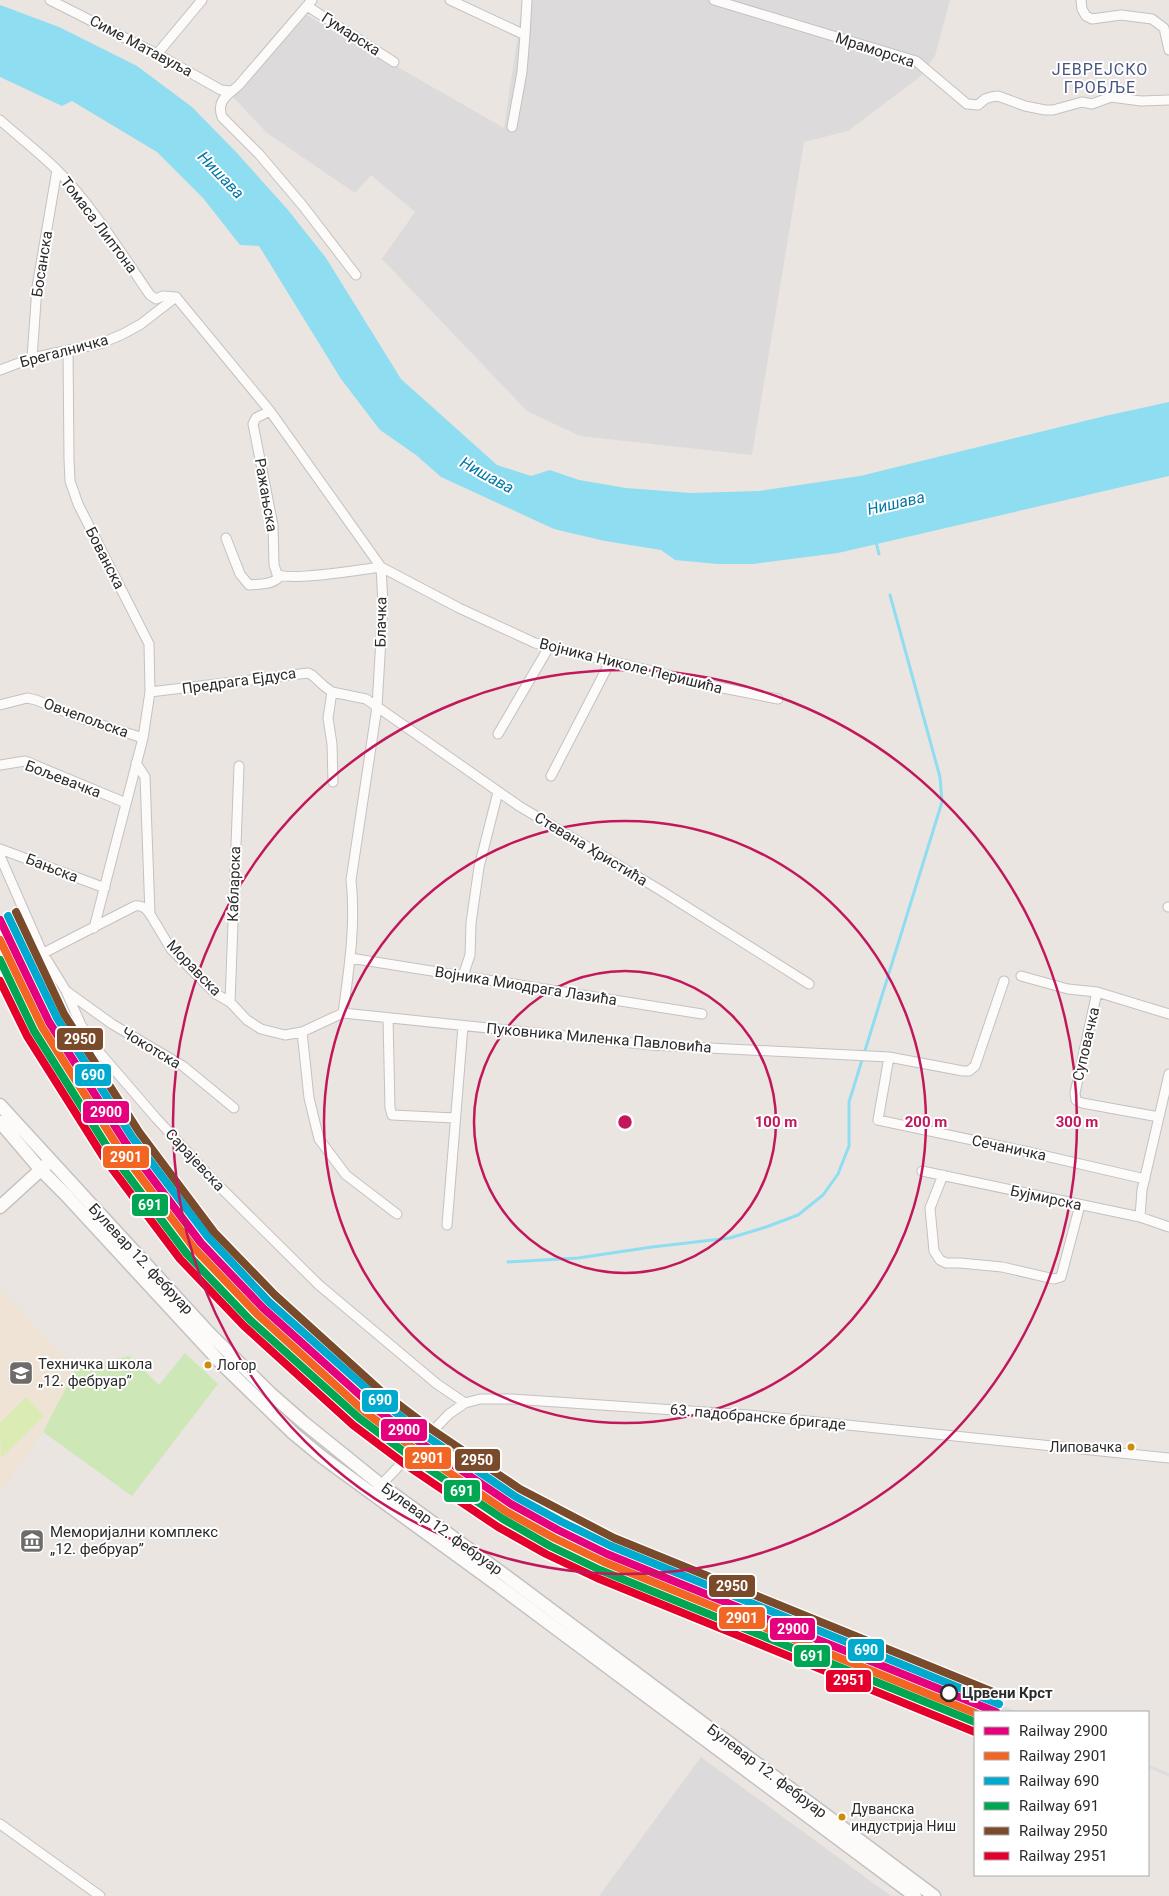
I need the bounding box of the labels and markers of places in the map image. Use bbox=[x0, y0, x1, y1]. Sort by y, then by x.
centre of rings bbox=[616, 1113, 634, 1131]
place label: Техничка школа „12. фебруар” bbox=[38, 1355, 152, 1390]
place label: Логор bbox=[217, 1357, 257, 1373]
school or university icon: Техничка школа „12. фебруар” bbox=[8, 1360, 34, 1386]
marker: Логор bbox=[203, 1360, 213, 1370]
place label: Липовачка bbox=[1050, 1439, 1122, 1455]
marker: Липовачка bbox=[1126, 1442, 1136, 1452]
place label: Меморијални комплекс „12. фебруар” bbox=[50, 1523, 218, 1558]
museum icon: Меморијални комплекс „12. фебруар” bbox=[19, 1528, 45, 1554]
marker: Црвени Крст bbox=[940, 1684, 958, 1702]
place label: Црвени Крст bbox=[962, 1684, 1053, 1702]
place label: Дуванска индустрија Ниш bbox=[851, 1801, 956, 1834]
marker: Дуванска индустрија Ниш bbox=[837, 1812, 847, 1822]

